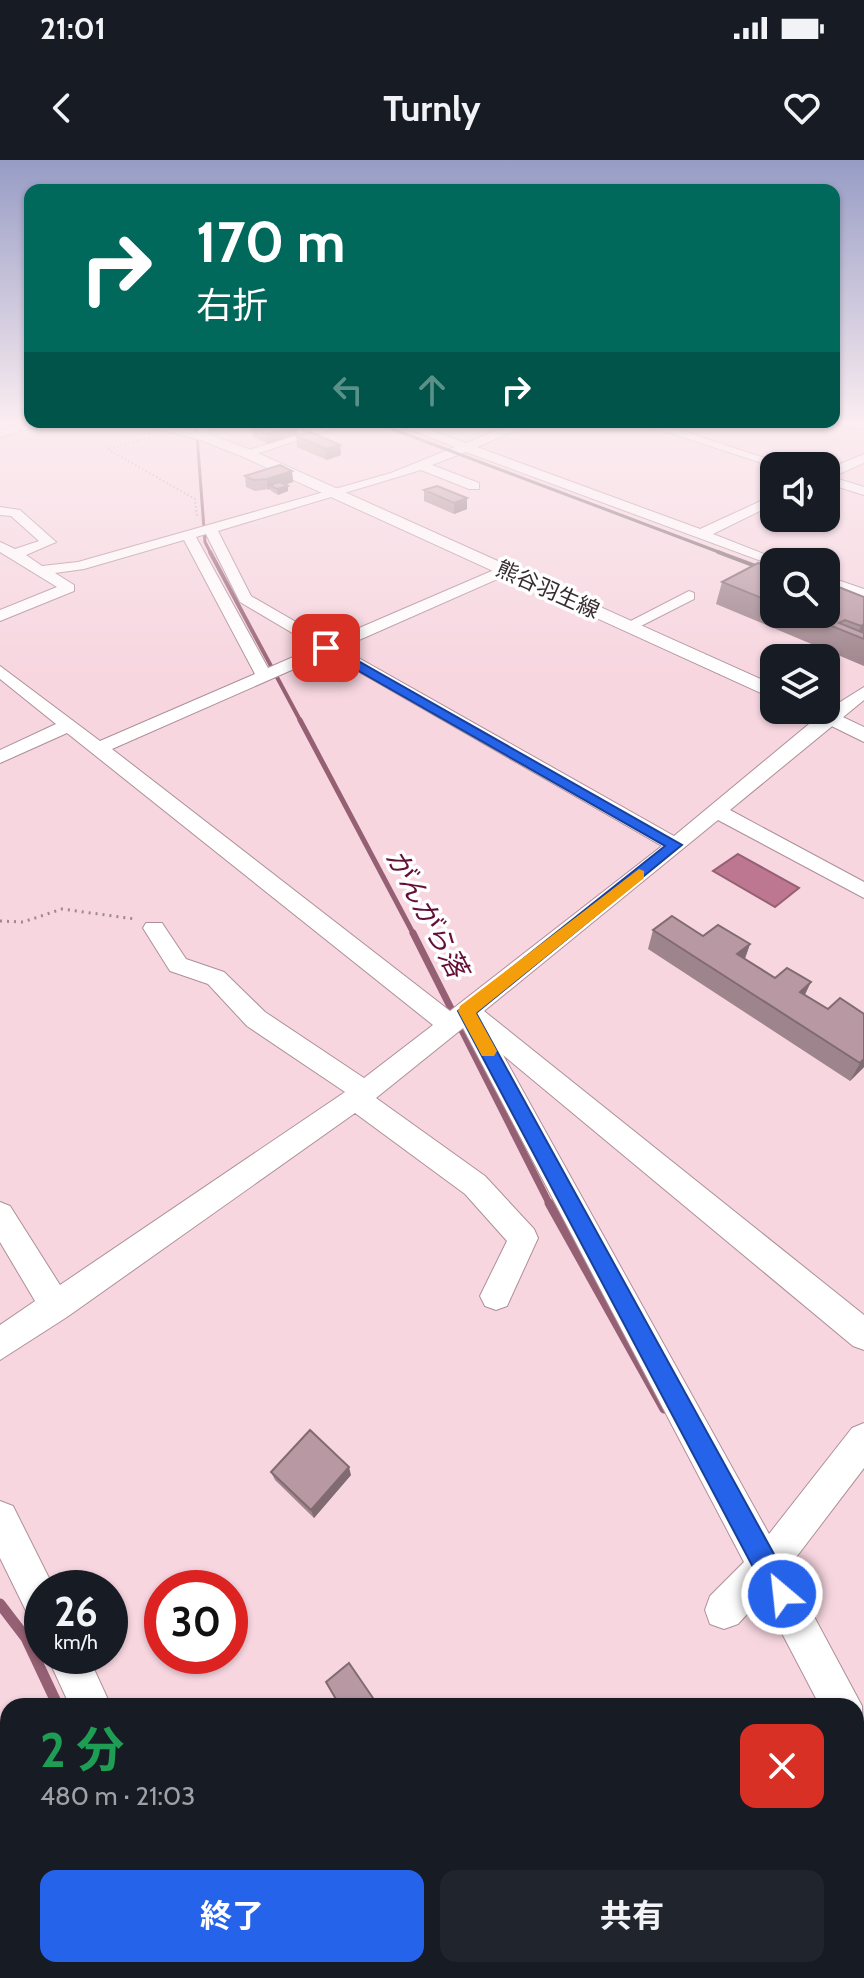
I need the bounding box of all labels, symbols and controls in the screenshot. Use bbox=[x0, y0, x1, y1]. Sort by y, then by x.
text: 21:01 bbox=[40, 10, 106, 47]
icon: back bbox=[40, 86, 84, 130]
text: Turnly bbox=[383, 86, 481, 130]
icon: heart bbox=[780, 86, 824, 130]
text: 170 m bbox=[196, 208, 346, 276]
icon: right bbox=[64, 216, 168, 320]
text: 右折 bbox=[196, 283, 268, 327]
icon: left bbox=[326, 368, 370, 412]
icon: ahead bbox=[410, 368, 454, 412]
icon: right bbox=[494, 368, 538, 412]
map controls bbox=[760, 452, 840, 724]
button: sound bbox=[760, 452, 840, 532]
button: search bbox=[760, 548, 840, 628]
street label: 熊谷羽生線 bbox=[492, 555, 604, 624]
pin bbox=[292, 614, 360, 682]
icon: arrive bbox=[304, 626, 348, 670]
button: layers bbox=[760, 644, 840, 724]
water label: がんがら落 bbox=[379, 843, 477, 986]
position arrow bbox=[740, 1552, 824, 1636]
speed limit sign: 30 bbox=[144, 1570, 248, 1674]
text: 26 bbox=[54, 1587, 98, 1636]
text: km/h bbox=[54, 1630, 98, 1654]
text: 2 分 bbox=[40, 1721, 124, 1779]
button: close bbox=[740, 1724, 824, 1808]
text: 480 m · 21:03 bbox=[40, 1780, 195, 1812]
button: 終了 bbox=[40, 1870, 424, 1962]
button: 共有 bbox=[440, 1870, 824, 1962]

